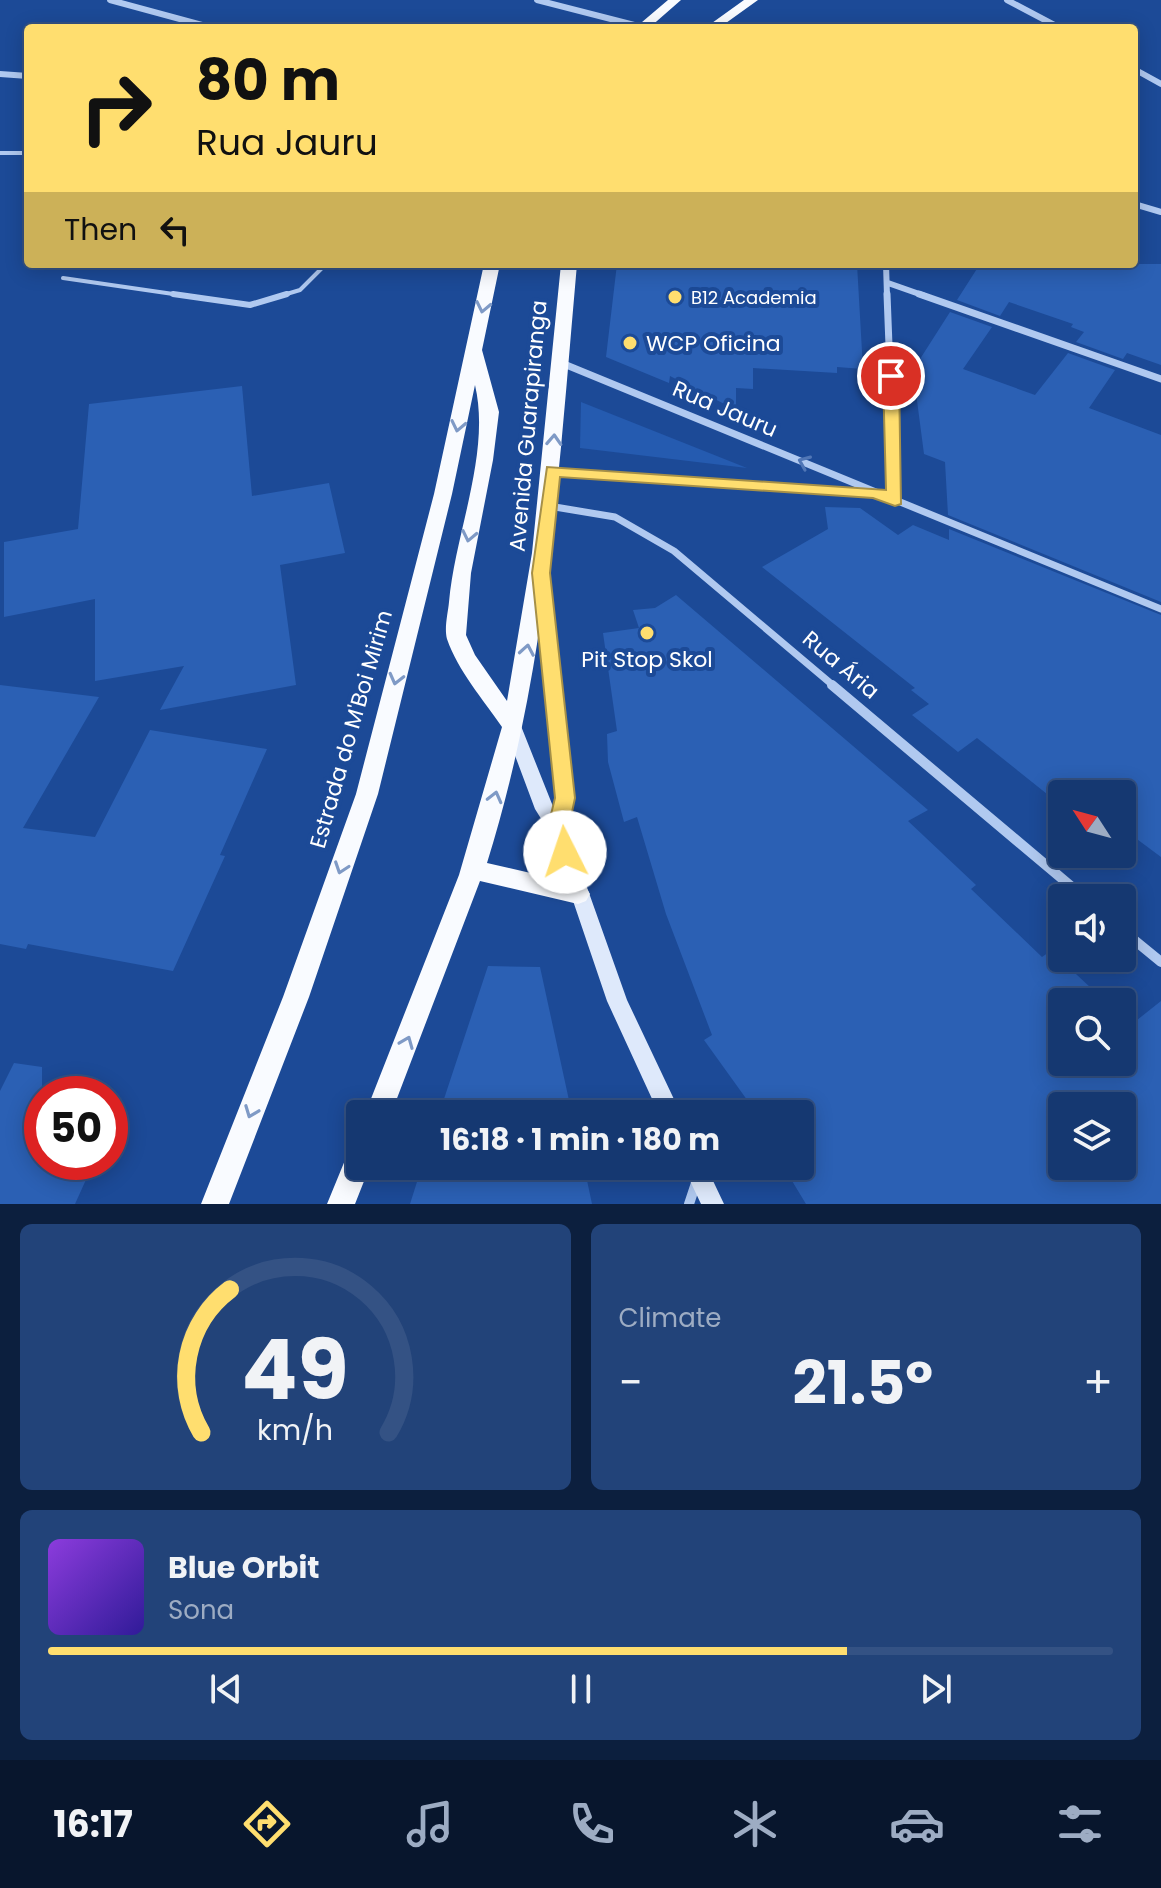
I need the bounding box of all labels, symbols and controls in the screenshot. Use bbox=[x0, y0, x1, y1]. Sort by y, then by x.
text: 80 m bbox=[196, 41, 340, 120]
icon: right bbox=[64, 56, 168, 160]
text: Rua Jauru bbox=[196, 117, 378, 168]
text: Then bbox=[64, 208, 137, 251]
icon: left bbox=[153, 208, 197, 252]
place label: B12 Academia bbox=[691, 285, 817, 310]
marker: B12 Academia bbox=[666, 288, 684, 306]
street label: Avenida Guarapiranga bbox=[502, 299, 554, 553]
one-way arrow bbox=[475, 300, 492, 313]
place label: WCP Oficina bbox=[646, 328, 781, 359]
marker: WCP Oficina bbox=[621, 334, 639, 352]
pin bbox=[857, 342, 925, 410]
icon: arrive bbox=[869, 354, 913, 398]
street label: Rua Jauru bbox=[668, 373, 782, 445]
one-way arrow bbox=[450, 420, 467, 433]
one-way arrow bbox=[545, 433, 562, 446]
one-way arrow bbox=[798, 455, 812, 471]
one-way arrow bbox=[461, 529, 478, 542]
street label: Estrada do M'Boi Mirim bbox=[302, 606, 400, 852]
marker: Pit Stop Skol bbox=[638, 624, 656, 642]
street label: Rua Ária bbox=[796, 624, 886, 706]
one-way arrow bbox=[518, 643, 535, 656]
place label: Pit Stop Skol bbox=[581, 644, 713, 675]
one-way arrow bbox=[388, 671, 405, 685]
north arrow bbox=[1048, 780, 1136, 868]
map controls bbox=[1048, 780, 1136, 1180]
one-way arrow bbox=[486, 791, 503, 805]
position arrow bbox=[523, 810, 607, 894]
one-way arrow bbox=[334, 860, 350, 874]
button: sound bbox=[1048, 884, 1136, 972]
button: search bbox=[1048, 988, 1136, 1076]
one-way arrow bbox=[397, 1036, 414, 1050]
speed limit sign: 50 bbox=[24, 1076, 128, 1180]
button: layers bbox=[1048, 1092, 1136, 1180]
one-way arrow bbox=[244, 1104, 261, 1118]
text: 16:18 · 1 min · 180 m bbox=[440, 1118, 720, 1161]
text: Climate bbox=[619, 1300, 721, 1336]
text: 49 bbox=[242, 1312, 349, 1428]
text: 21.5° bbox=[793, 1341, 933, 1425]
text: − bbox=[619, 1352, 643, 1413]
text: + bbox=[1083, 1352, 1113, 1413]
text: km/h bbox=[257, 1410, 333, 1450]
text: Blue Orbit bbox=[168, 1546, 320, 1589]
text: Sona bbox=[168, 1592, 234, 1628]
icon: previous bbox=[204, 1667, 248, 1711]
icon: pause bbox=[559, 1667, 603, 1711]
icon: next bbox=[914, 1667, 958, 1711]
icon: directions bbox=[239, 1796, 295, 1852]
icon: music bbox=[402, 1796, 458, 1852]
icon: phone bbox=[564, 1796, 620, 1852]
icon: climate bbox=[727, 1796, 783, 1852]
icon: car bbox=[889, 1796, 945, 1852]
icon: filters bbox=[1052, 1796, 1108, 1852]
text: 16:17 bbox=[53, 1799, 133, 1850]

